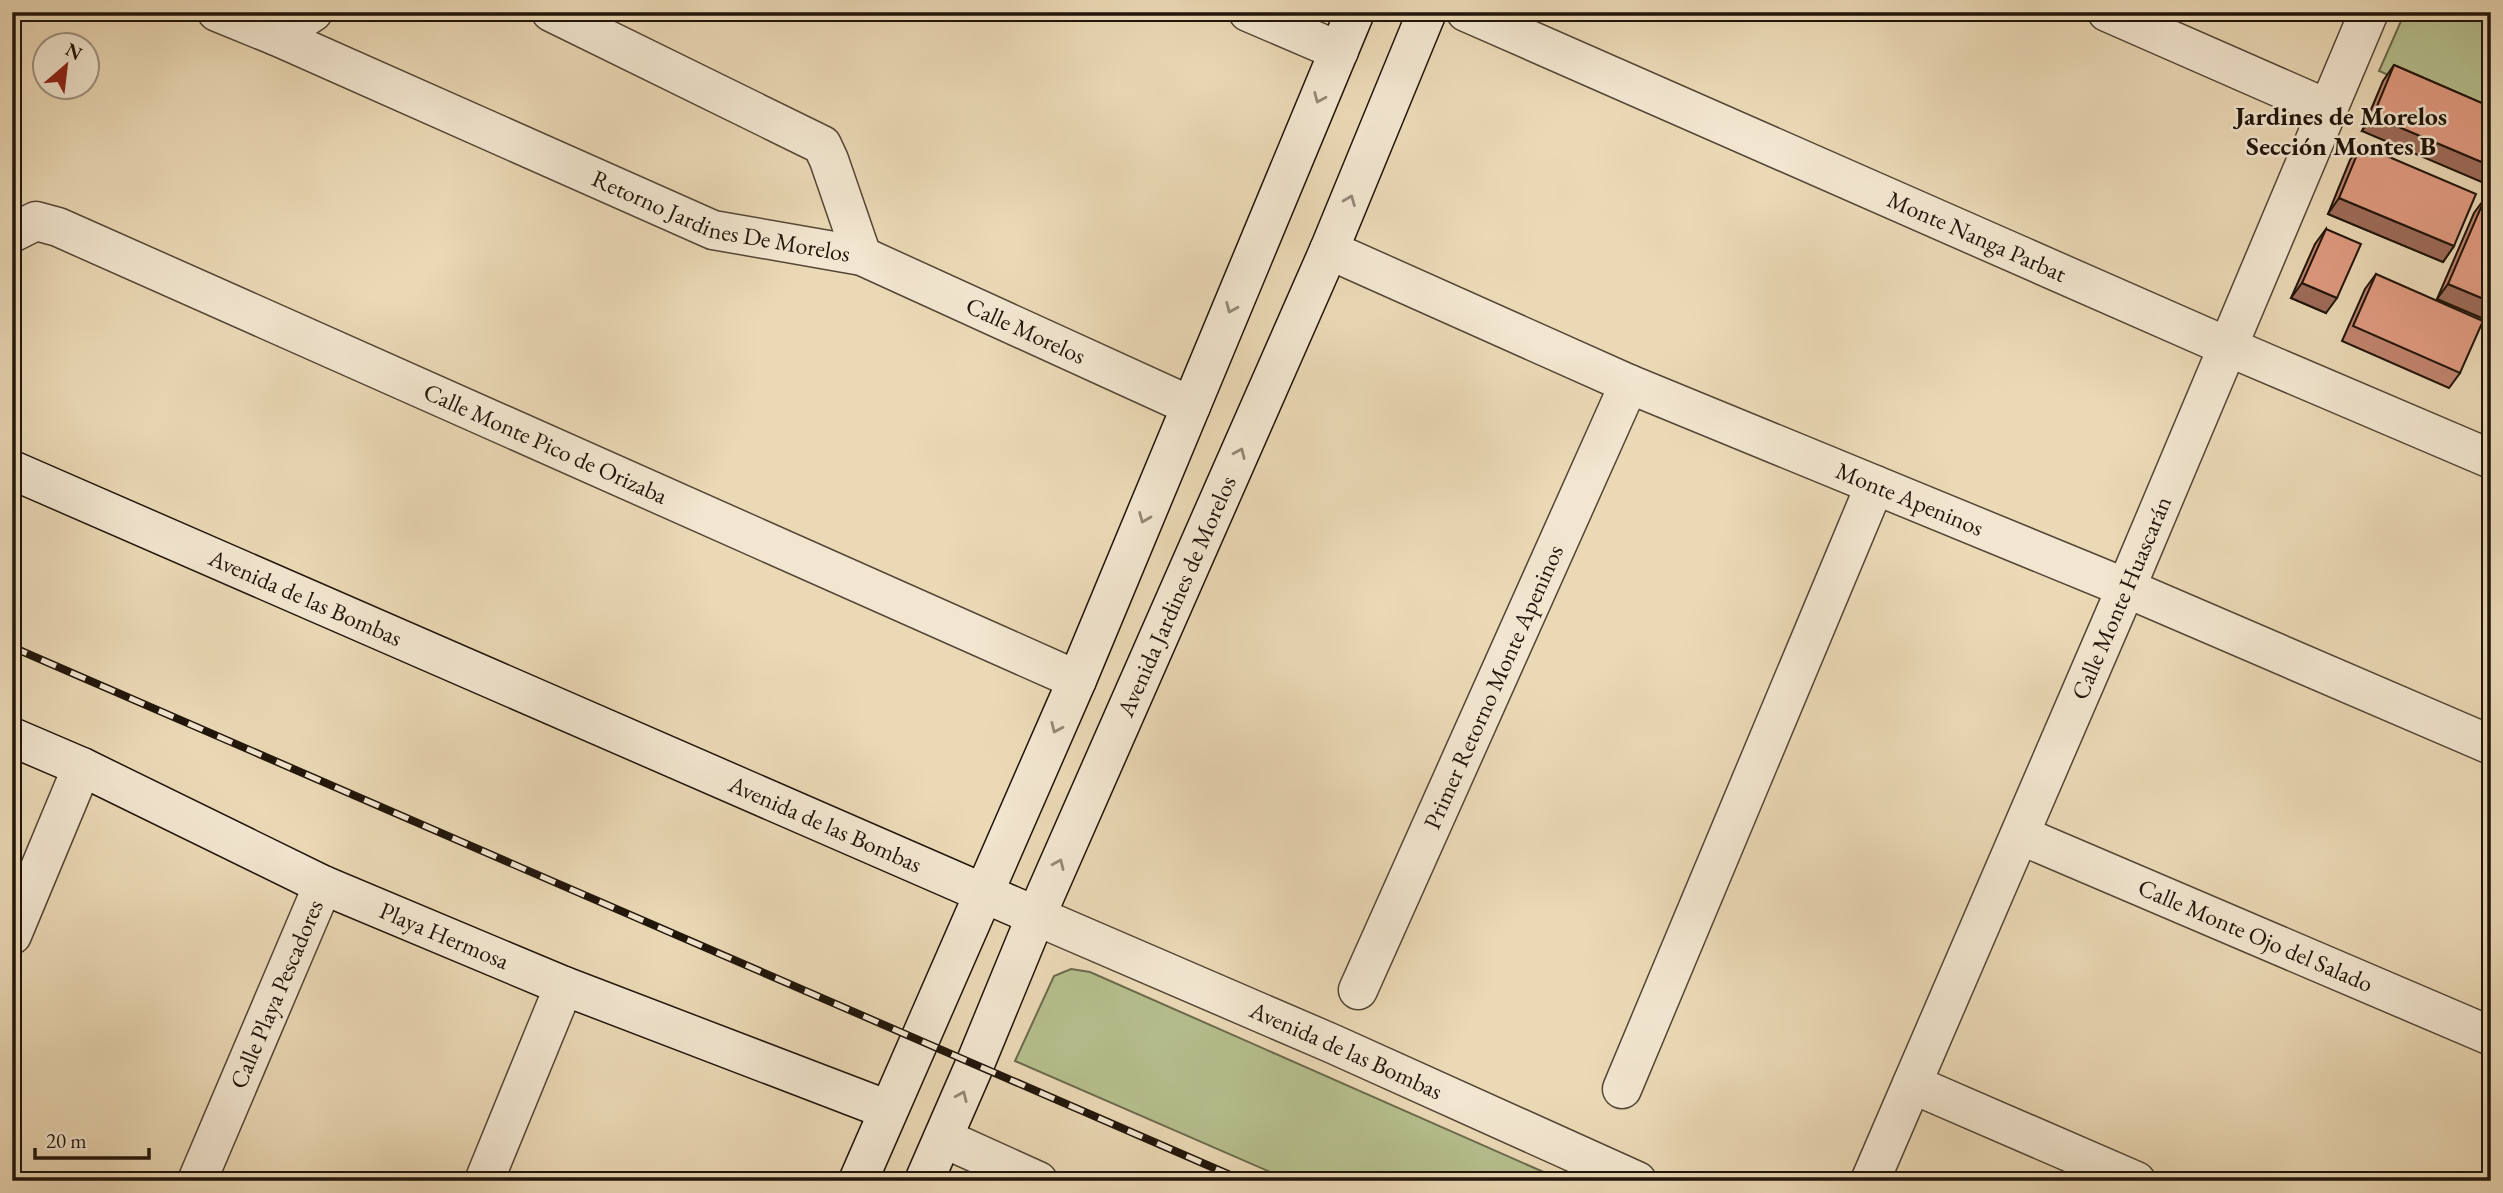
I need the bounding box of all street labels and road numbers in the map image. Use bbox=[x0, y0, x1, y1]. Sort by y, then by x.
street label: Retorno Jardines De Morelos bbox=[587, 162, 853, 269]
street label: Monte Nanga Parbat bbox=[1883, 183, 2072, 289]
street label: Calle Morelos bbox=[961, 289, 1091, 371]
street label: Calle Monte Pico de Orizaba bbox=[419, 375, 673, 511]
street label: Monte Apeninos bbox=[1831, 455, 1988, 543]
street label: Avenida Jardines de Morelos bbox=[1109, 471, 1243, 722]
street label: Calle Monte Huascarán bbox=[2064, 491, 2178, 704]
street label: Primer Retorno Monte Apeninos bbox=[1416, 540, 1570, 834]
street label: Avenida de las Bombas bbox=[203, 541, 407, 653]
street label: Avenida de las Bombas bbox=[723, 768, 927, 879]
street label: Calle Monte Ojo del Salado bbox=[2133, 871, 2378, 999]
street label: Playa Hermosa bbox=[375, 894, 514, 976]
street label: Calle Playa Pescadores bbox=[222, 895, 330, 1093]
street label: Avenida de las Bombas bbox=[1244, 994, 1447, 1106]

